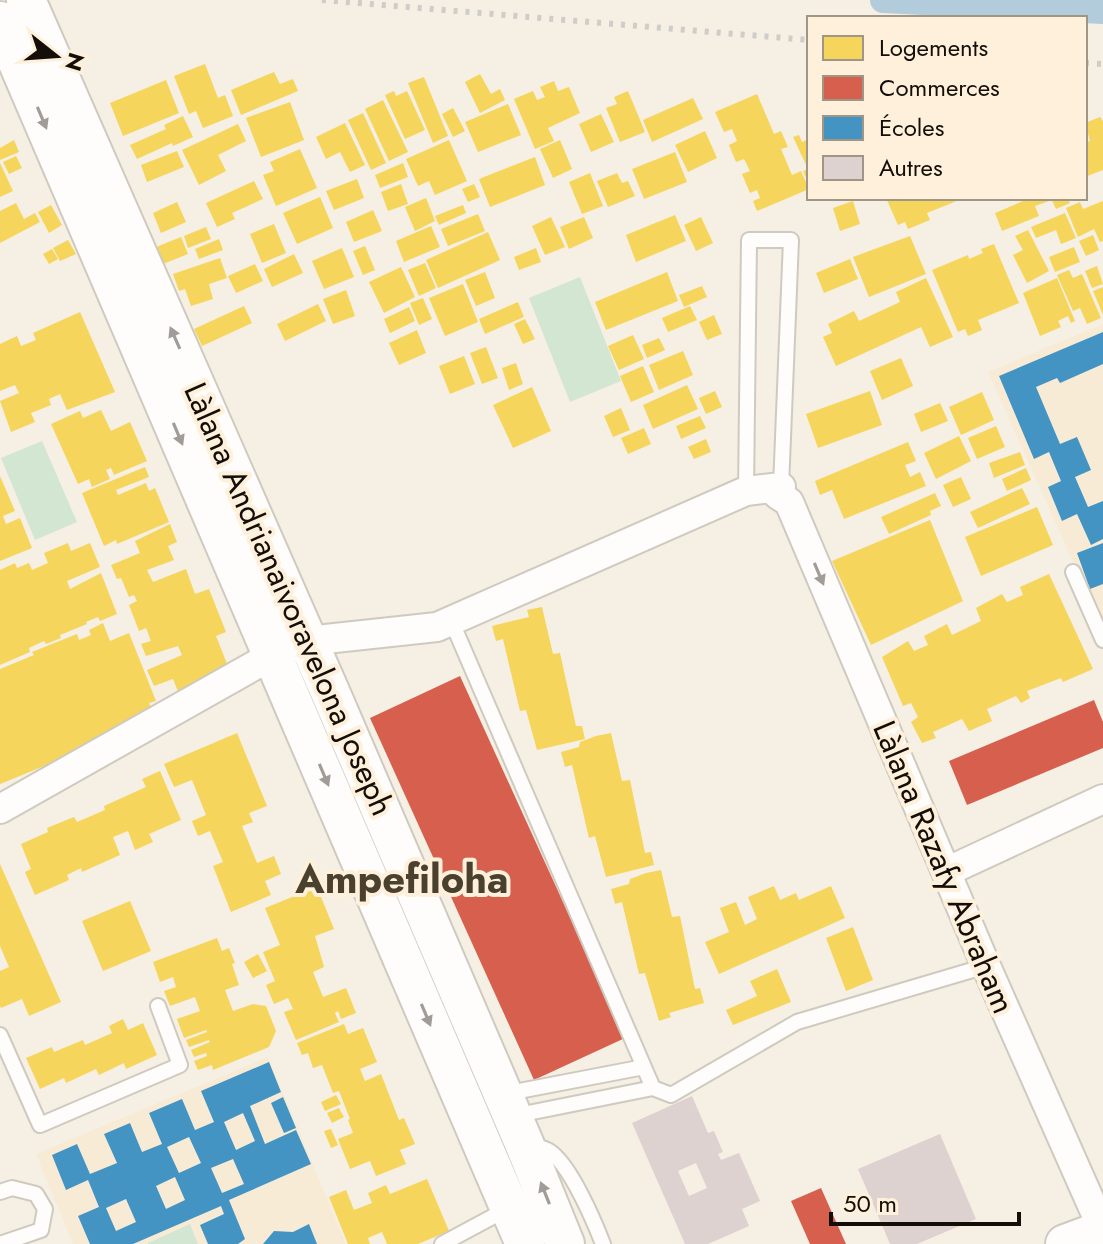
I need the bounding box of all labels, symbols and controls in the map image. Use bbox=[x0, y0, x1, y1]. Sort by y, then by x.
north arrow bbox=[16, 16, 96, 96]
legend bbox=[807, 16, 1087, 200]
text: Logements bbox=[879, 30, 988, 65]
text: N bbox=[57, 49, 93, 75]
text: Commerces bbox=[879, 70, 1000, 105]
one-way arrow bbox=[35, 107, 48, 130]
text: Écoles bbox=[879, 110, 944, 145]
text: Autres bbox=[879, 150, 943, 185]
one-way arrow bbox=[168, 327, 181, 350]
street label: Làlana Andrianaivoravelona Joseph bbox=[173, 375, 405, 823]
one-way arrow bbox=[171, 423, 184, 446]
one-way arrow bbox=[813, 562, 826, 586]
street label: Làlana Razafy Abraham bbox=[862, 714, 1026, 1020]
one-way arrow bbox=[318, 763, 331, 787]
district label: Ampefiloha bbox=[294, 850, 509, 908]
one-way arrow bbox=[419, 1003, 432, 1027]
scale bar bbox=[831, 1176, 1019, 1226]
one-way arrow bbox=[538, 1181, 551, 1205]
text: 50 m bbox=[843, 1186, 897, 1221]

